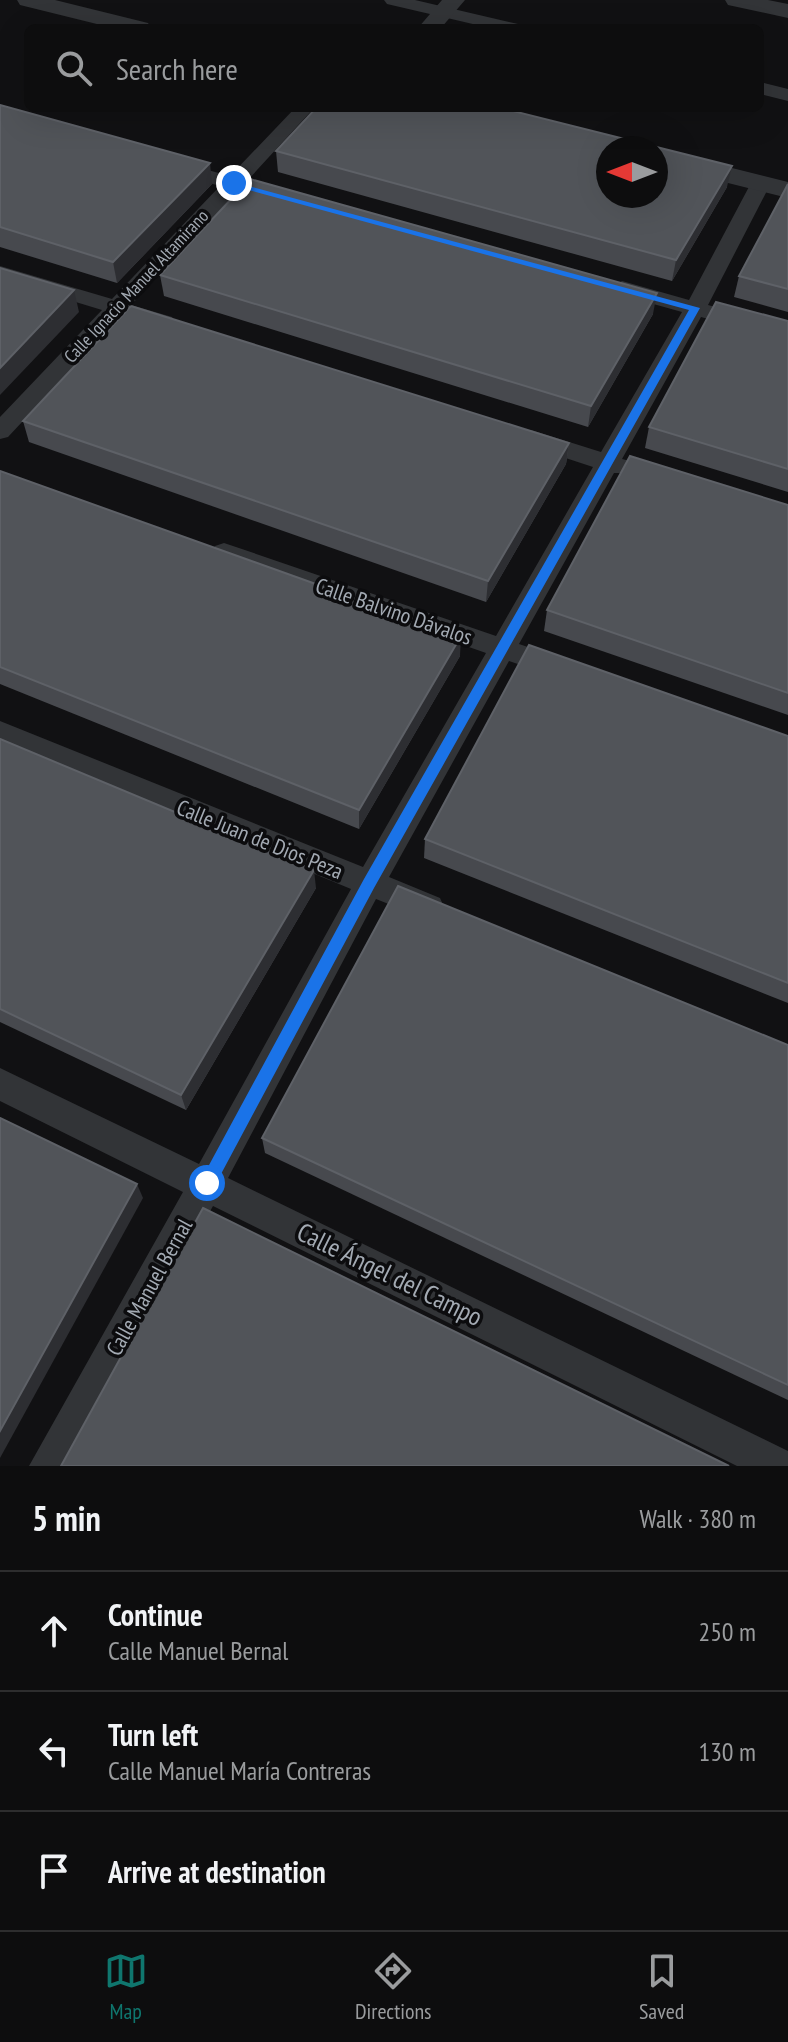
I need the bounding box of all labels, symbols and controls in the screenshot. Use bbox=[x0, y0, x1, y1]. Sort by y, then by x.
search box bbox=[24, 24, 764, 112]
icon: search bbox=[52, 46, 96, 90]
text: Search here bbox=[116, 49, 238, 88]
north arrow bbox=[596, 136, 668, 208]
route end bbox=[216, 165, 252, 201]
street label: Calle Ignacio Manuel Altamirano bbox=[59, 204, 213, 368]
street label: Calle Balvino Dávalos bbox=[312, 571, 476, 651]
street label: Calle Juan de Dios Peza bbox=[173, 793, 347, 885]
route start bbox=[189, 1165, 225, 1201]
street label: Calle Manuel Bernal bbox=[100, 1213, 199, 1361]
street label: Calle Ángel del Campo bbox=[292, 1215, 488, 1333]
text: 5 min bbox=[32, 1496, 101, 1540]
text: Walk · 380 m bbox=[639, 1502, 756, 1535]
text: Continue bbox=[108, 1595, 203, 1634]
icon: ahead bbox=[32, 1609, 76, 1653]
text: 250 m bbox=[698, 1615, 756, 1648]
text: Calle Manuel Bernal bbox=[108, 1634, 288, 1667]
text: Turn left bbox=[108, 1715, 198, 1754]
icon: left bbox=[32, 1729, 76, 1773]
text: 130 m bbox=[698, 1735, 756, 1768]
text: Calle Manuel María Contreras bbox=[108, 1754, 371, 1787]
icon: arrive bbox=[32, 1849, 76, 1893]
text: Arrive at destination bbox=[108, 1852, 326, 1891]
tab: Map bbox=[104, 1949, 148, 2025]
tab: Directions bbox=[355, 1949, 432, 2025]
tab: Saved bbox=[639, 1949, 684, 2025]

